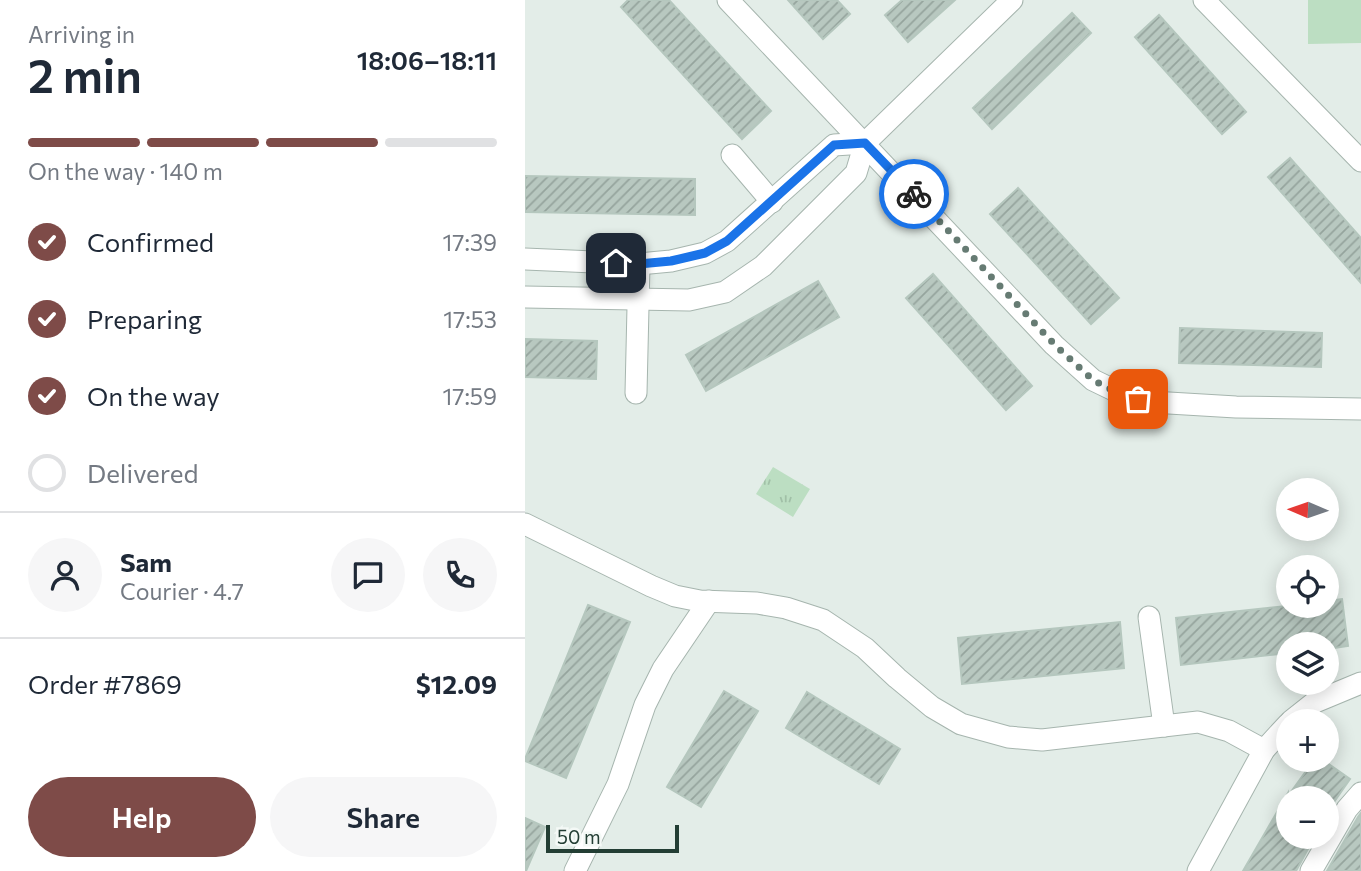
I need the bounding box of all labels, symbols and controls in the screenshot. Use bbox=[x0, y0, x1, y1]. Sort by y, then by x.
text: Arriving in bbox=[28, 20, 135, 48]
text: 18:06–18:11 bbox=[357, 44, 497, 75]
text: 2 min bbox=[28, 46, 142, 102]
text: On the way · 140 m bbox=[28, 157, 223, 185]
courier bbox=[879, 159, 949, 229]
icon: bike bbox=[895, 175, 933, 213]
icon: check bbox=[28, 223, 66, 261]
text: Confirmed bbox=[87, 226, 214, 257]
text: 17:39 bbox=[443, 228, 497, 256]
pin bbox=[586, 233, 646, 293]
icon: home bbox=[597, 244, 635, 282]
icon: check bbox=[28, 300, 66, 338]
text: Preparing bbox=[87, 303, 202, 334]
text: 17:53 bbox=[443, 305, 497, 333]
pin bbox=[1108, 369, 1168, 429]
icon: check bbox=[28, 377, 66, 415]
text: On the way bbox=[87, 380, 220, 411]
icon: bag bbox=[1119, 380, 1157, 418]
text: 17:59 bbox=[442, 382, 497, 410]
text: Delivered bbox=[87, 457, 198, 488]
north arrow bbox=[1276, 478, 1339, 541]
map controls bbox=[1276, 478, 1339, 849]
button: person bbox=[28, 538, 102, 612]
button: chat bbox=[331, 538, 405, 612]
button: phone bbox=[423, 538, 497, 612]
text: Sam bbox=[120, 546, 172, 577]
button: locate bbox=[1276, 555, 1339, 618]
text: Courier · 4.7 bbox=[120, 577, 244, 605]
button: layers bbox=[1276, 632, 1339, 695]
text: Order #7869 bbox=[28, 668, 182, 699]
text: $12.09 bbox=[416, 668, 497, 699]
button: + bbox=[1276, 709, 1339, 772]
button: Help bbox=[28, 777, 256, 857]
button: Share bbox=[270, 777, 497, 857]
button: − bbox=[1276, 786, 1339, 849]
scale bar bbox=[546, 822, 679, 854]
text: 50 m bbox=[557, 825, 601, 848]

